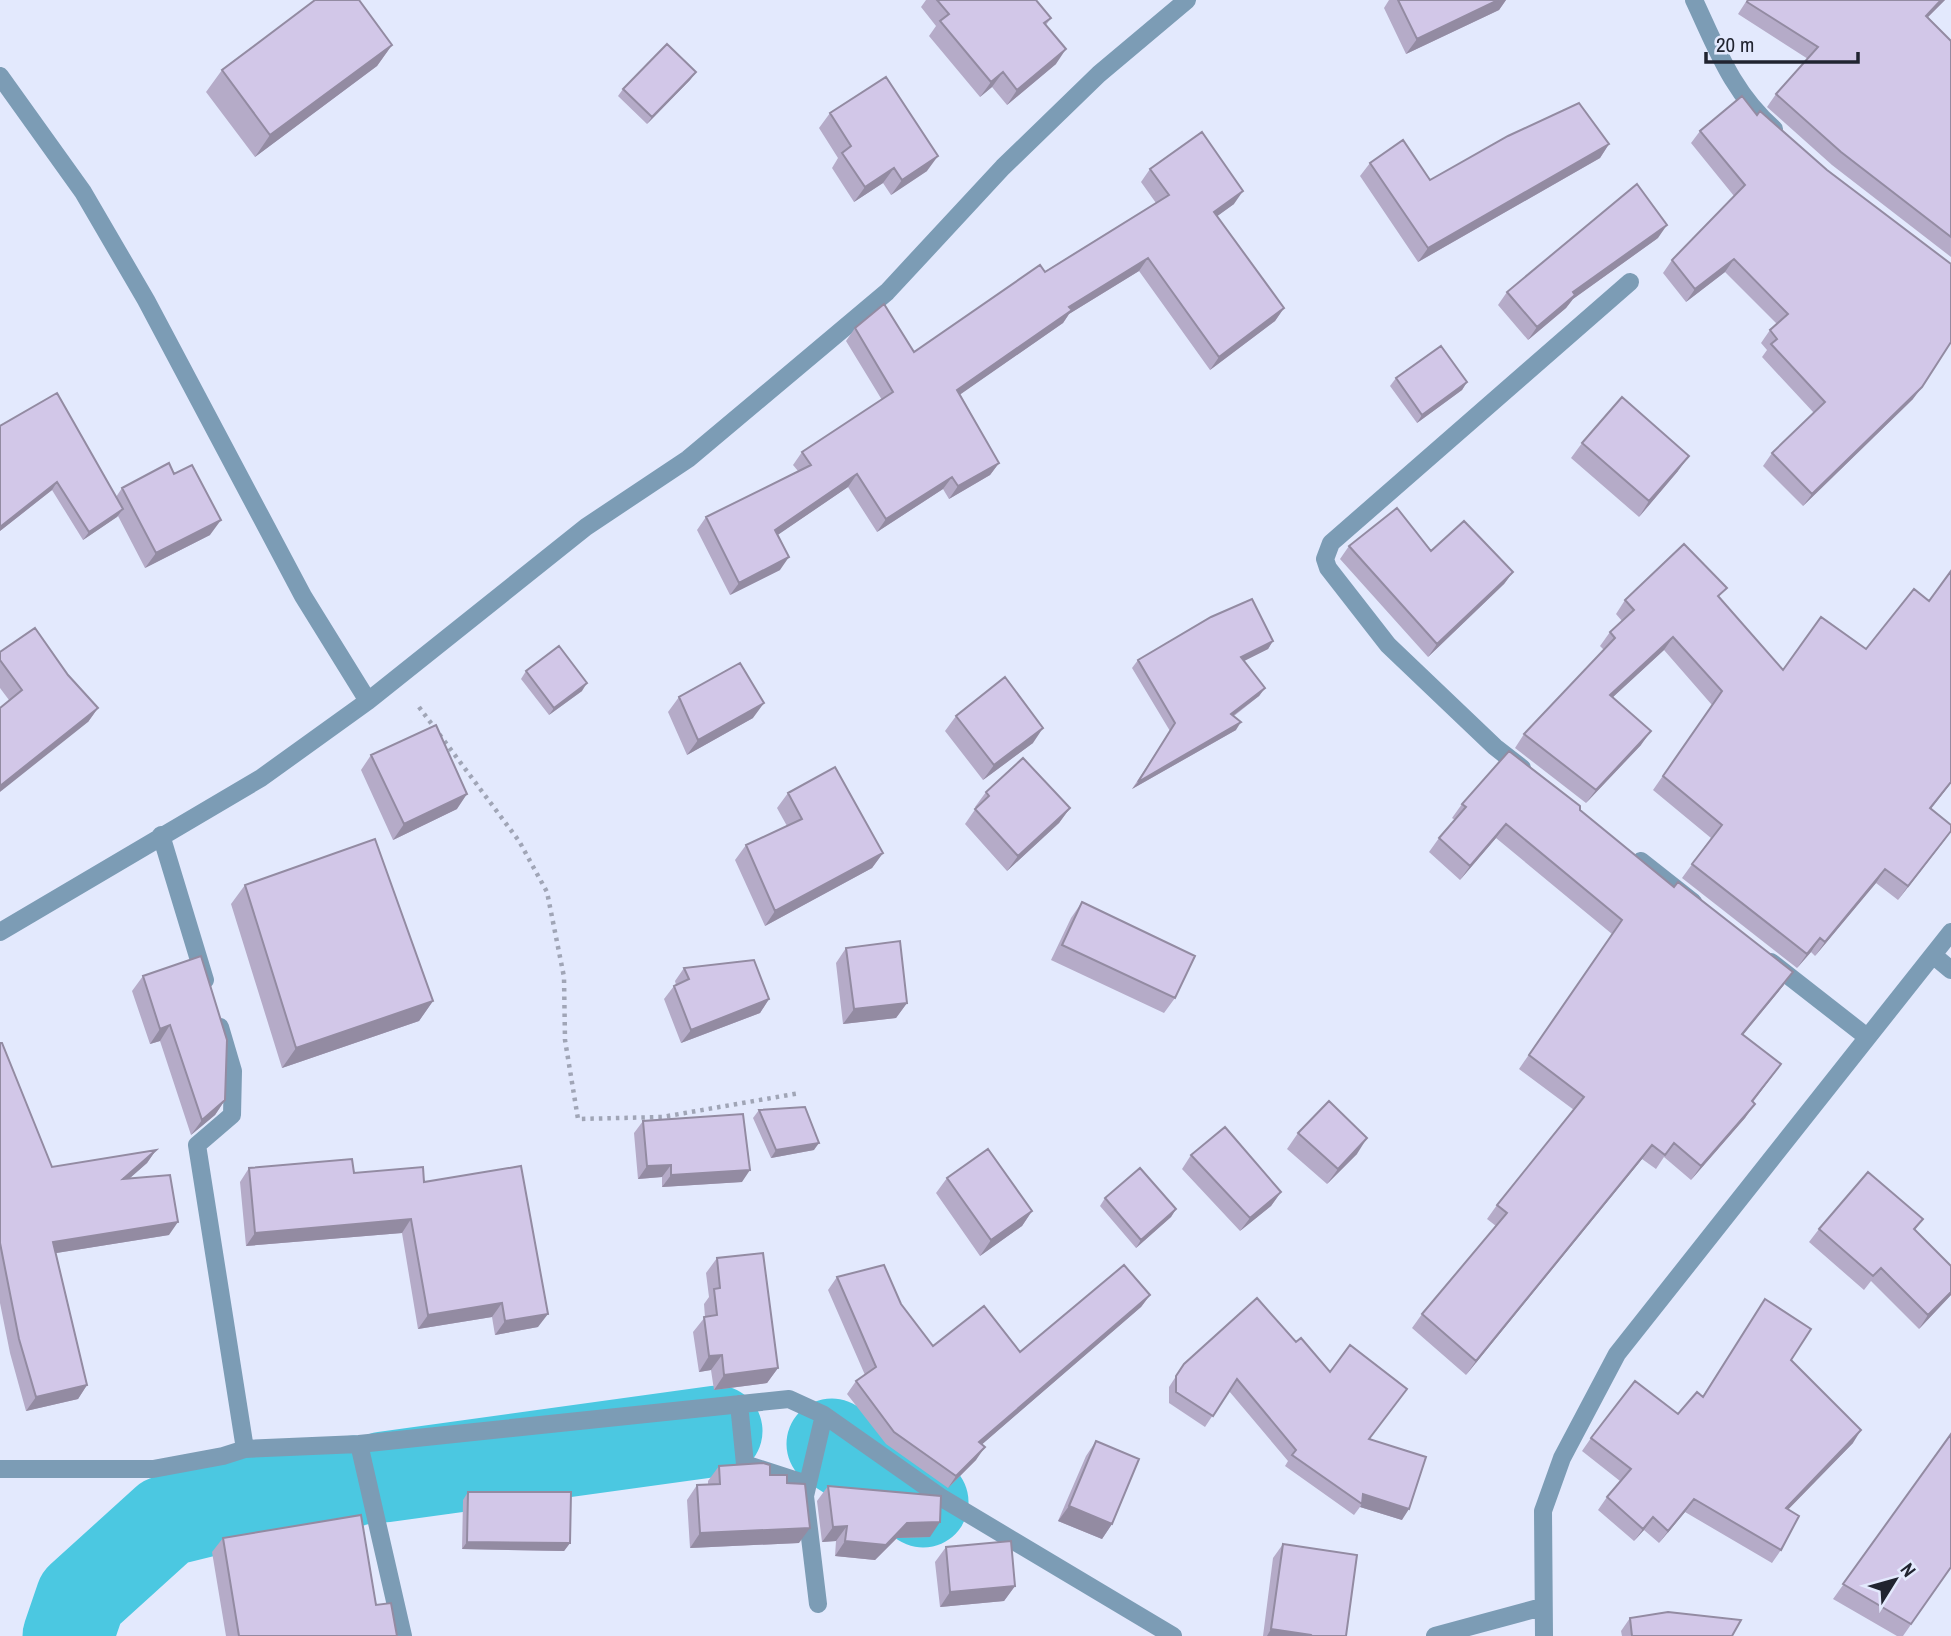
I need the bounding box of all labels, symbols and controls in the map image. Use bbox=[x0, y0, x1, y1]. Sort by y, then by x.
scale bar bbox=[1706, 21, 1858, 65]
text: 20 m bbox=[1716, 30, 1754, 59]
north arrow bbox=[1860, 1545, 1930, 1615]
text: N bbox=[1895, 1557, 1922, 1582]

